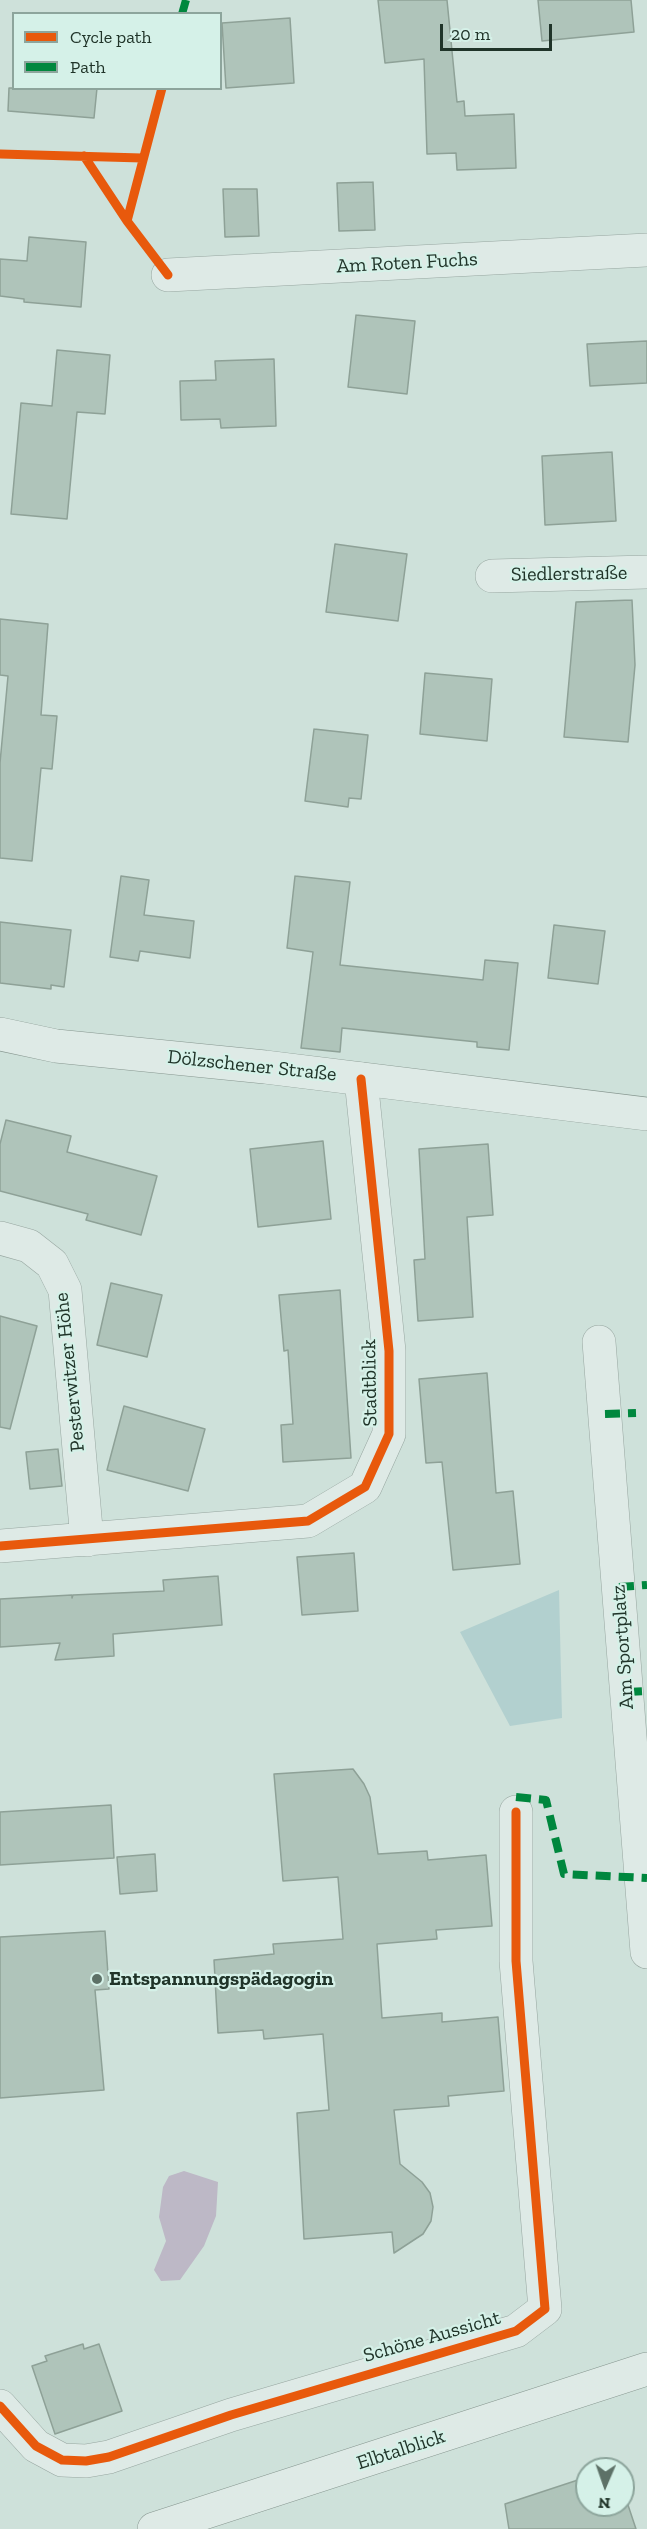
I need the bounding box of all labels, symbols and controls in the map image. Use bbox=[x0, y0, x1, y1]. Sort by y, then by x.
legend bbox=[12, 12, 222, 90]
scale bar bbox=[443, 12, 556, 50]
text: 20 m bbox=[451, 23, 490, 45]
text: Cycle path bbox=[70, 26, 152, 48]
text: Path bbox=[70, 56, 106, 78]
street label: Am Roten Fuchs bbox=[336, 247, 478, 279]
street label: Siedlerstraße bbox=[511, 561, 627, 587]
street label: Dölzschener Straße bbox=[166, 1045, 338, 1087]
street label: Pesterwitzer Höhe bbox=[50, 1291, 90, 1453]
street label: Stadtblick bbox=[357, 1339, 383, 1427]
street label: Am Sportplatz bbox=[607, 1584, 639, 1710]
place label: Entspannungspädagogin bbox=[109, 1967, 333, 1991]
marker: Entspannungspädagogin bbox=[90, 1972, 104, 1986]
street label: Schöne Aussicht bbox=[361, 2306, 503, 2368]
street label: Elbtalblick bbox=[354, 2424, 448, 2476]
north arrow bbox=[575, 2457, 635, 2517]
text: N bbox=[598, 2494, 611, 2513]

